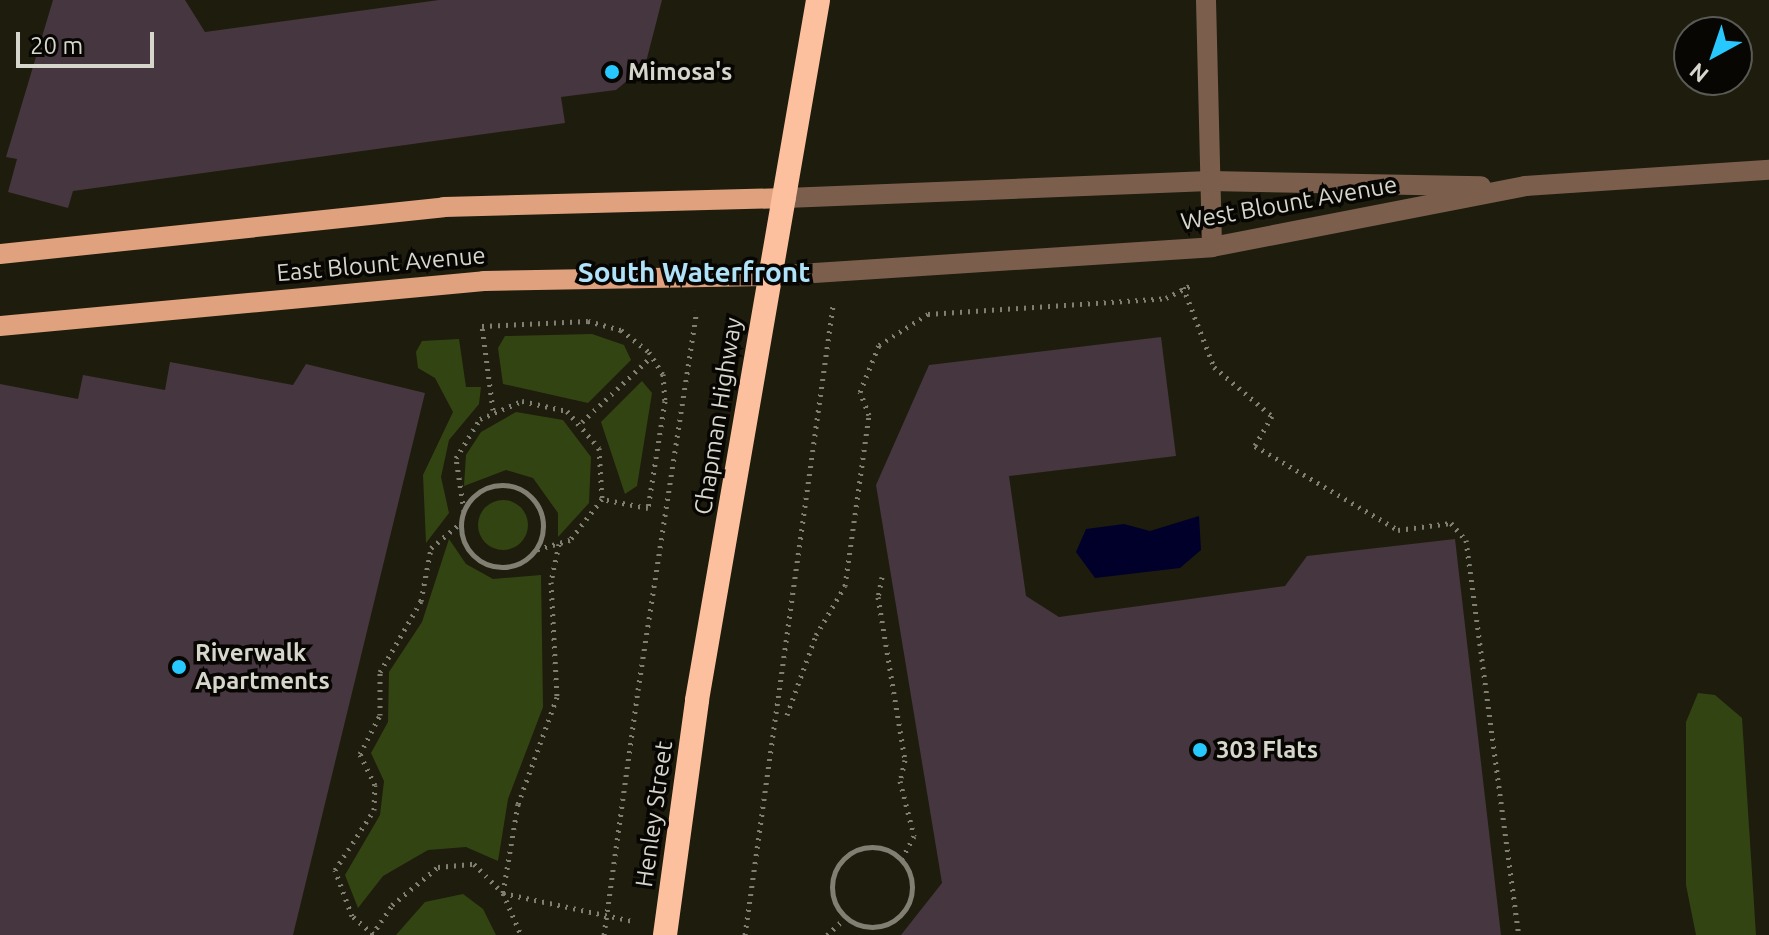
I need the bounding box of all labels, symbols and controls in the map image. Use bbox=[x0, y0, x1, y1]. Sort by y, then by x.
scale bar bbox=[20, 16, 158, 66]
north arrow bbox=[1673, 16, 1753, 96]
text: 20 m bbox=[30, 32, 83, 59]
place label: Mimosa's bbox=[628, 58, 732, 86]
text: N bbox=[1684, 58, 1713, 88]
marker: Mimosa's bbox=[603, 63, 621, 81]
street label: West Blount Avenue bbox=[1179, 170, 1399, 236]
street label: East Blount Avenue bbox=[275, 241, 487, 287]
district label: South Waterfront bbox=[578, 255, 810, 289]
street label: Chapman Highway bbox=[688, 315, 748, 517]
place label: Riverwalk Apartments bbox=[195, 639, 330, 695]
marker: Riverwalk Apartments bbox=[170, 658, 188, 676]
place label: 303 Flats bbox=[1216, 736, 1318, 764]
street label: Henley Street bbox=[629, 739, 679, 889]
marker: 303 Flats bbox=[1191, 741, 1209, 759]

